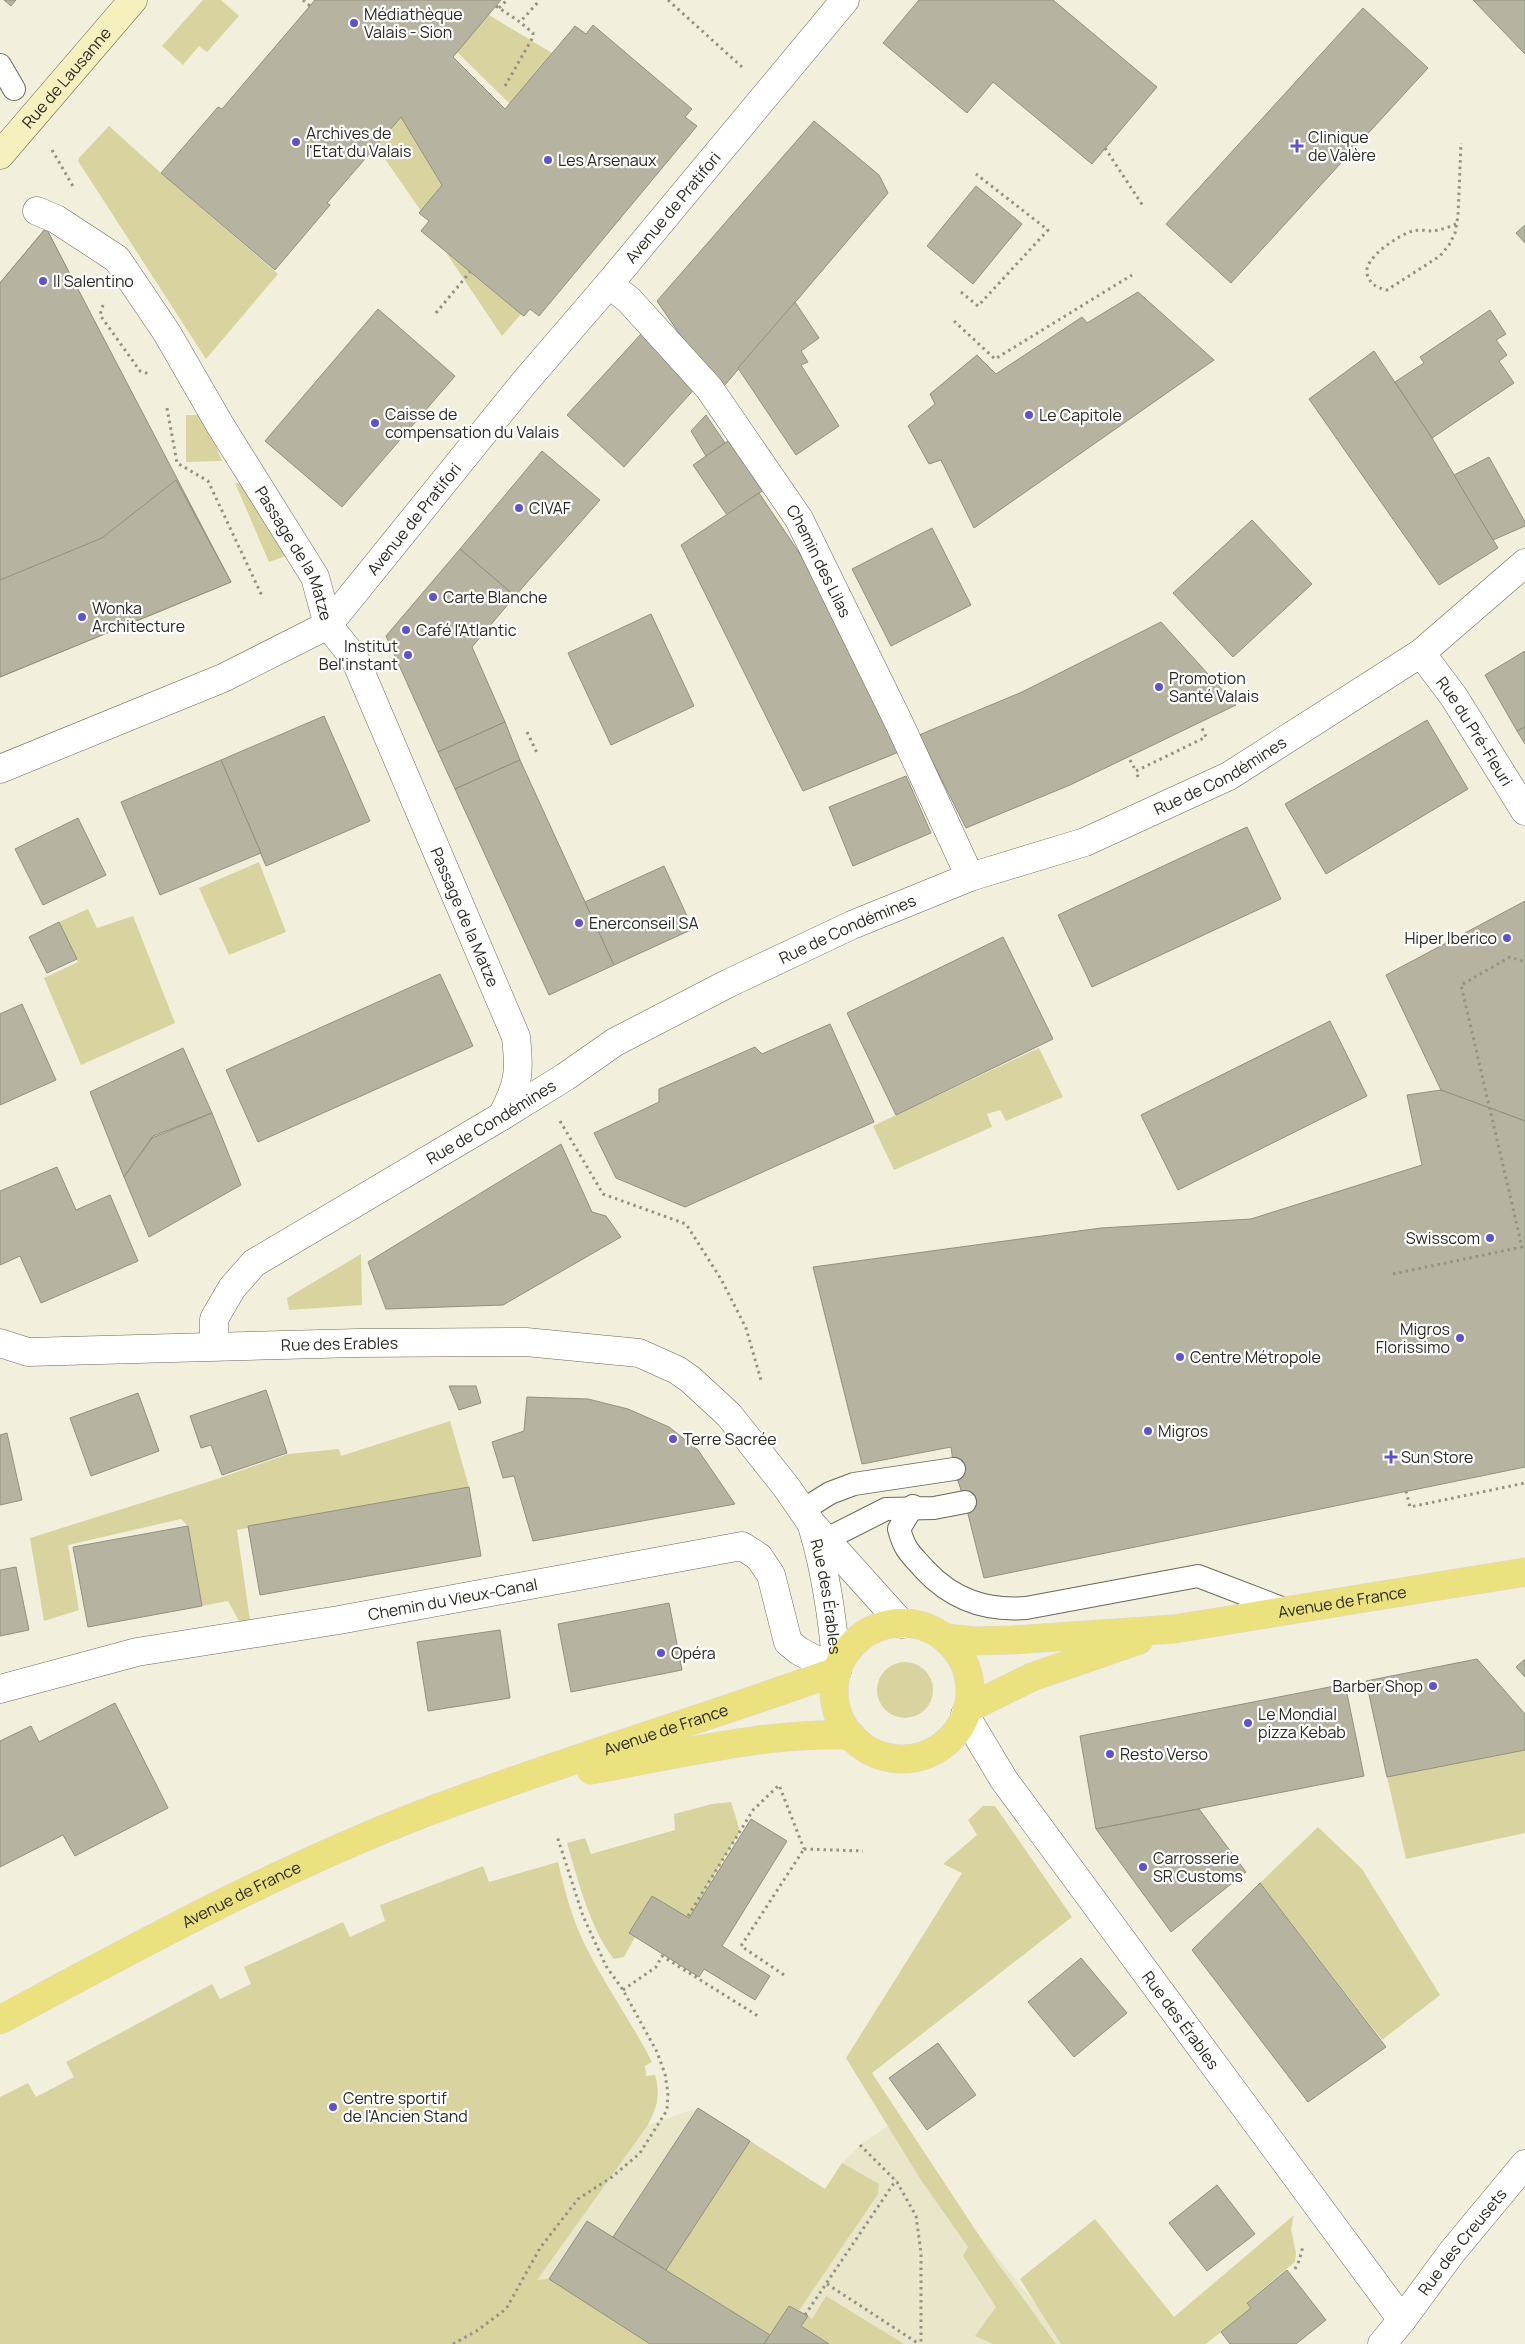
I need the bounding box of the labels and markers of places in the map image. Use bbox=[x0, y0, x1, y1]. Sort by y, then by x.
place label: Médiathèque Valais - Sion bbox=[364, 3, 463, 43]
marker: Médiathèque Valais - Sion bbox=[348, 17, 360, 29]
place label: Archives de l'Etat du Valais bbox=[306, 122, 411, 162]
place label: Clinique de Valère bbox=[1308, 126, 1376, 166]
marker: Archives de l'Etat du Valais bbox=[290, 136, 302, 148]
marker: Clinique de Valère bbox=[1290, 139, 1304, 153]
place label: Les Arsenaux bbox=[558, 149, 657, 171]
marker: Les Arsenaux bbox=[542, 154, 554, 166]
place label: Il Salentino bbox=[53, 270, 134, 292]
marker: Il Salentino bbox=[37, 275, 49, 287]
place label: Caisse de compensation du Valais bbox=[385, 403, 559, 443]
place label: Le Capitole bbox=[1039, 404, 1122, 426]
marker: Le Capitole bbox=[1023, 409, 1035, 421]
marker: Caisse de compensation du Valais bbox=[369, 417, 381, 429]
place label: CIVAF bbox=[529, 497, 571, 519]
marker: CIVAF bbox=[513, 502, 525, 514]
place label: Carte Blanche bbox=[443, 586, 547, 608]
marker: Carte Blanche bbox=[427, 591, 439, 603]
place label: Wonka Architecture bbox=[92, 597, 185, 637]
marker: Wonka Architecture bbox=[76, 611, 88, 623]
place label: Café l'Atlantic bbox=[416, 619, 517, 641]
marker: Café l'Atlantic bbox=[400, 624, 412, 636]
place label: Institut Bel'instant bbox=[319, 635, 398, 675]
marker: Institut Bel'instant bbox=[402, 649, 414, 661]
place label: Promotion Santé Valais bbox=[1169, 667, 1259, 707]
marker: Promotion Santé Valais bbox=[1153, 681, 1165, 693]
place label: Enerconseil SA bbox=[589, 912, 699, 934]
marker: Enerconseil SA bbox=[573, 917, 585, 929]
place label: Hiper Iberico bbox=[1404, 927, 1497, 949]
marker: Hiper Iberico bbox=[1501, 932, 1513, 944]
place label: Swisscom bbox=[1406, 1227, 1480, 1249]
marker: Swisscom bbox=[1484, 1232, 1496, 1244]
place label: Migros Florissimo bbox=[1376, 1318, 1450, 1358]
marker: Migros Florissimo bbox=[1454, 1332, 1466, 1344]
place label: Centre Métropole bbox=[1190, 1346, 1321, 1368]
marker: Centre Métropole bbox=[1174, 1351, 1186, 1363]
place label: Migros bbox=[1158, 1420, 1208, 1442]
marker: Migros bbox=[1142, 1425, 1154, 1437]
place label: Terre Sacrée bbox=[683, 1428, 777, 1450]
marker: Terre Sacrée bbox=[667, 1433, 679, 1445]
place label: Sun Store bbox=[1401, 1446, 1473, 1468]
marker: Sun Store bbox=[1385, 1451, 1397, 1463]
place label: Opéra bbox=[671, 1642, 716, 1664]
marker: Opéra bbox=[655, 1647, 667, 1659]
place label: Barber Shop bbox=[1332, 1675, 1423, 1697]
marker: Barber Shop bbox=[1427, 1680, 1439, 1692]
place label: Le Mondial pizza Kebab bbox=[1258, 1703, 1346, 1743]
marker: Le Mondial pizza Kebab bbox=[1242, 1717, 1254, 1729]
place label: Resto Verso bbox=[1120, 1743, 1208, 1765]
marker: Resto Verso bbox=[1104, 1748, 1116, 1760]
place label: Carrosserie SR Customs bbox=[1153, 1847, 1243, 1887]
marker: Carrosserie SR Customs bbox=[1137, 1861, 1149, 1873]
place label: Centre sportif de l'Ancien Stand bbox=[343, 2087, 468, 2127]
marker: Centre sportif de l'Ancien Stand bbox=[327, 2101, 339, 2113]

